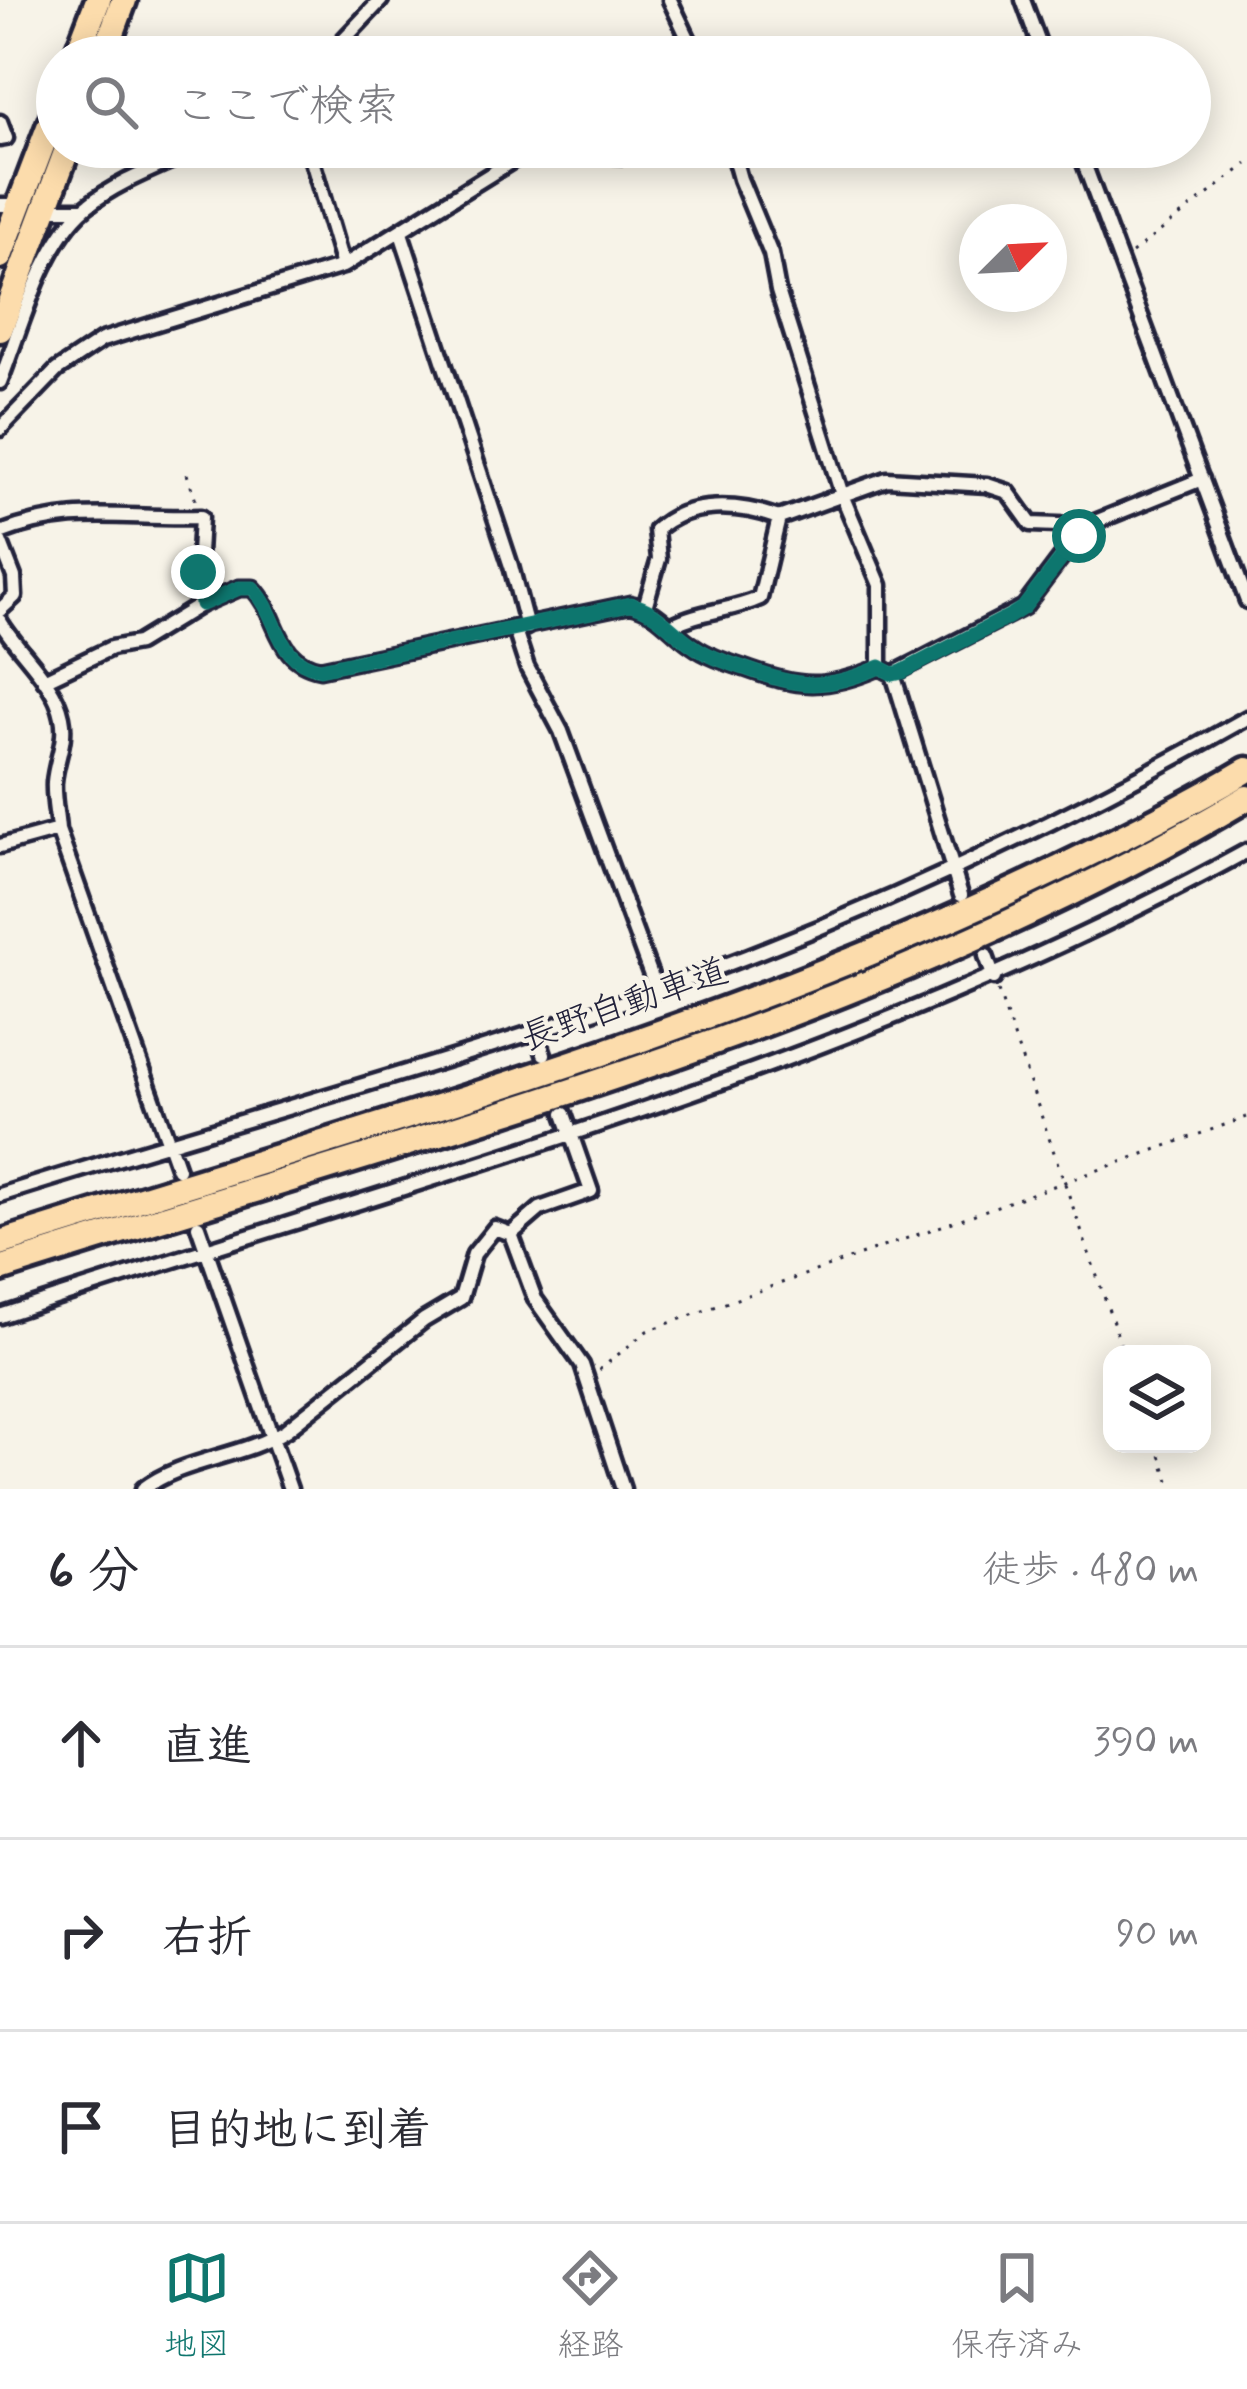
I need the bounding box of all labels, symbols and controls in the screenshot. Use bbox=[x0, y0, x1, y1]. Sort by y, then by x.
search box bbox=[36, 36, 1211, 168]
icon: search bbox=[78, 69, 144, 135]
text: ここで検索 bbox=[174, 78, 399, 137]
north arrow bbox=[959, 204, 1067, 312]
route start bbox=[1052, 509, 1106, 563]
route end bbox=[171, 545, 225, 599]
street label: 長野自動車道 bbox=[515, 949, 735, 1063]
map controls bbox=[1103, 1345, 1211, 1453]
button: layers bbox=[1103, 1345, 1211, 1453]
text: 6 分 bbox=[48, 1540, 139, 1606]
text: 徒歩 · 480 m bbox=[982, 1546, 1199, 1597]
icon: ahead bbox=[48, 1710, 114, 1776]
text: 390 m bbox=[1093, 1717, 1199, 1768]
text: 直進 bbox=[162, 1718, 252, 1777]
icon: right bbox=[48, 1902, 114, 1968]
text: 90 m bbox=[1116, 1909, 1199, 1960]
text: 右折 bbox=[162, 1910, 252, 1969]
icon: arrive bbox=[48, 2094, 114, 2160]
text: 目的地に到着 bbox=[162, 2102, 432, 2161]
tab: 地図 bbox=[164, 2245, 230, 2368]
tab: 経路 bbox=[557, 2245, 623, 2368]
tab: 保存済み bbox=[951, 2245, 1083, 2368]

